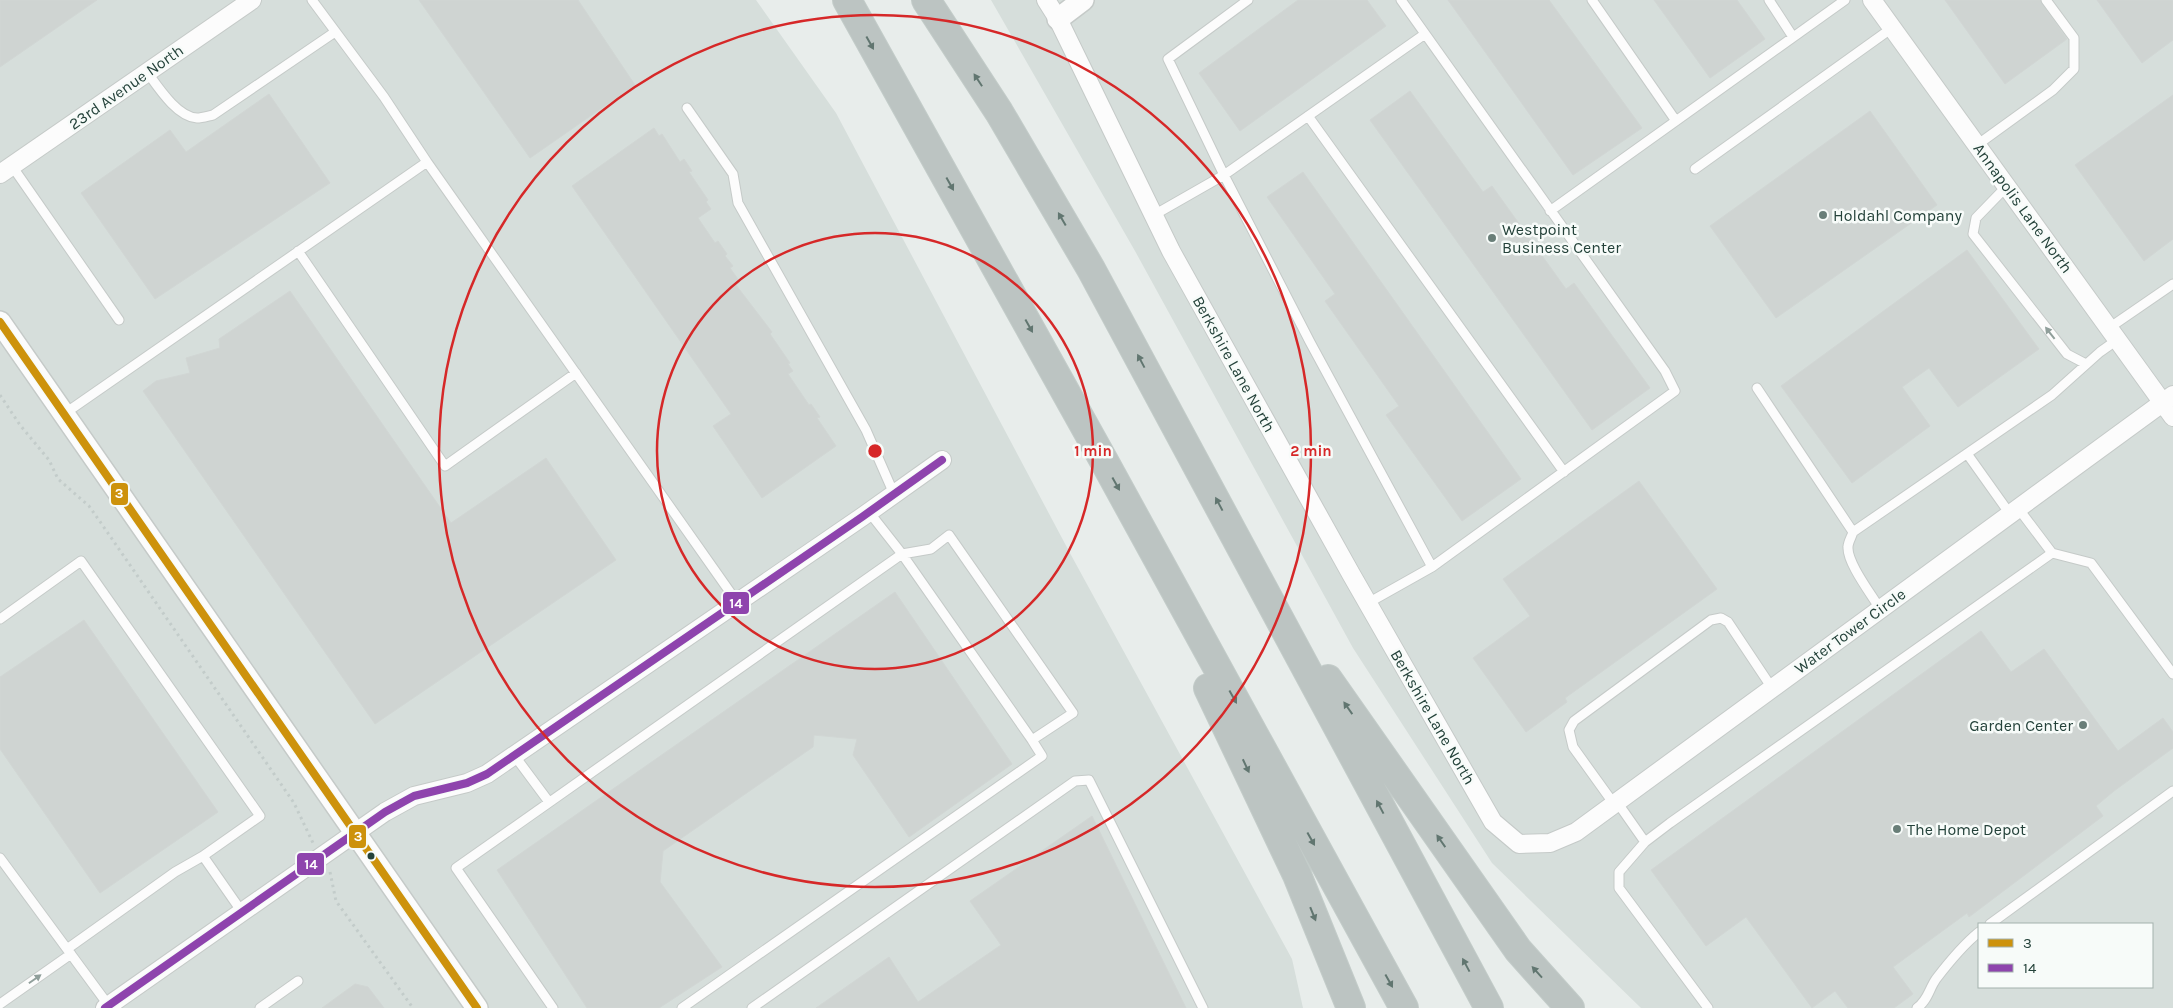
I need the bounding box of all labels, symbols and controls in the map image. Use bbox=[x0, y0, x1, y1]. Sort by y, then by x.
one-way arrow bbox=[866, 36, 875, 49]
street label: 23rd Avenue North bbox=[65, 40, 187, 134]
one-way arrow bbox=[974, 73, 983, 87]
street label: Annapolis Lane North bbox=[1969, 139, 2077, 277]
one-way arrow bbox=[945, 178, 954, 191]
place label: Holdahl Company bbox=[1833, 206, 1962, 225]
marker: Holdahl Company bbox=[1817, 209, 1829, 221]
one-way arrow bbox=[1058, 212, 1067, 226]
place label: Westpoint Business Center bbox=[1502, 220, 1621, 257]
marker: Westpoint Business Center bbox=[1486, 232, 1498, 244]
street label: Berkshire Lane North bbox=[1189, 293, 1279, 435]
one-way arrow bbox=[1024, 320, 1033, 333]
one-way arrow bbox=[2045, 327, 2056, 340]
one-way arrow bbox=[1137, 354, 1145, 368]
centre of rings bbox=[866, 442, 884, 460]
text: 1 min bbox=[1074, 442, 1112, 460]
text: 2 min bbox=[1290, 442, 1332, 460]
one-way arrow bbox=[1112, 476, 1120, 491]
line badge: 3 bbox=[110, 482, 129, 506]
text: 3 bbox=[115, 485, 123, 502]
one-way arrow bbox=[1214, 497, 1223, 511]
street label: Water Tower Circle bbox=[1791, 584, 1909, 678]
line badge: 14 bbox=[722, 591, 750, 615]
text: 14 bbox=[729, 595, 743, 612]
street label: Berkshire Lane North bbox=[1387, 646, 1479, 788]
one-way arrow bbox=[1228, 690, 1237, 703]
one-way arrow bbox=[1343, 701, 1353, 714]
place label: Garden Center bbox=[1969, 716, 2073, 735]
marker: Garden Center bbox=[2077, 719, 2089, 731]
one-way arrow bbox=[1242, 759, 1250, 773]
one-way arrow bbox=[1376, 800, 1384, 814]
place label: The Home Depot bbox=[1907, 820, 2026, 839]
marker: The Home Depot bbox=[1891, 823, 1903, 835]
line badge: 3 bbox=[348, 824, 367, 849]
text: 3 bbox=[354, 828, 362, 845]
one-way arrow bbox=[1307, 832, 1315, 846]
one-way arrow bbox=[1436, 834, 1446, 847]
unlabelled marker bbox=[366, 851, 376, 861]
line badge: 14 bbox=[296, 852, 325, 876]
text: 14 bbox=[304, 856, 318, 873]
one-way arrow bbox=[1309, 907, 1317, 922]
legend bbox=[1978, 923, 2153, 988]
text: 3 bbox=[2023, 934, 2032, 952]
one-way arrow bbox=[1462, 958, 1470, 972]
text: 14 bbox=[2023, 959, 2037, 977]
one-way arrow bbox=[1531, 966, 1543, 978]
one-way arrow bbox=[28, 974, 42, 984]
one-way arrow bbox=[1385, 974, 1393, 989]

